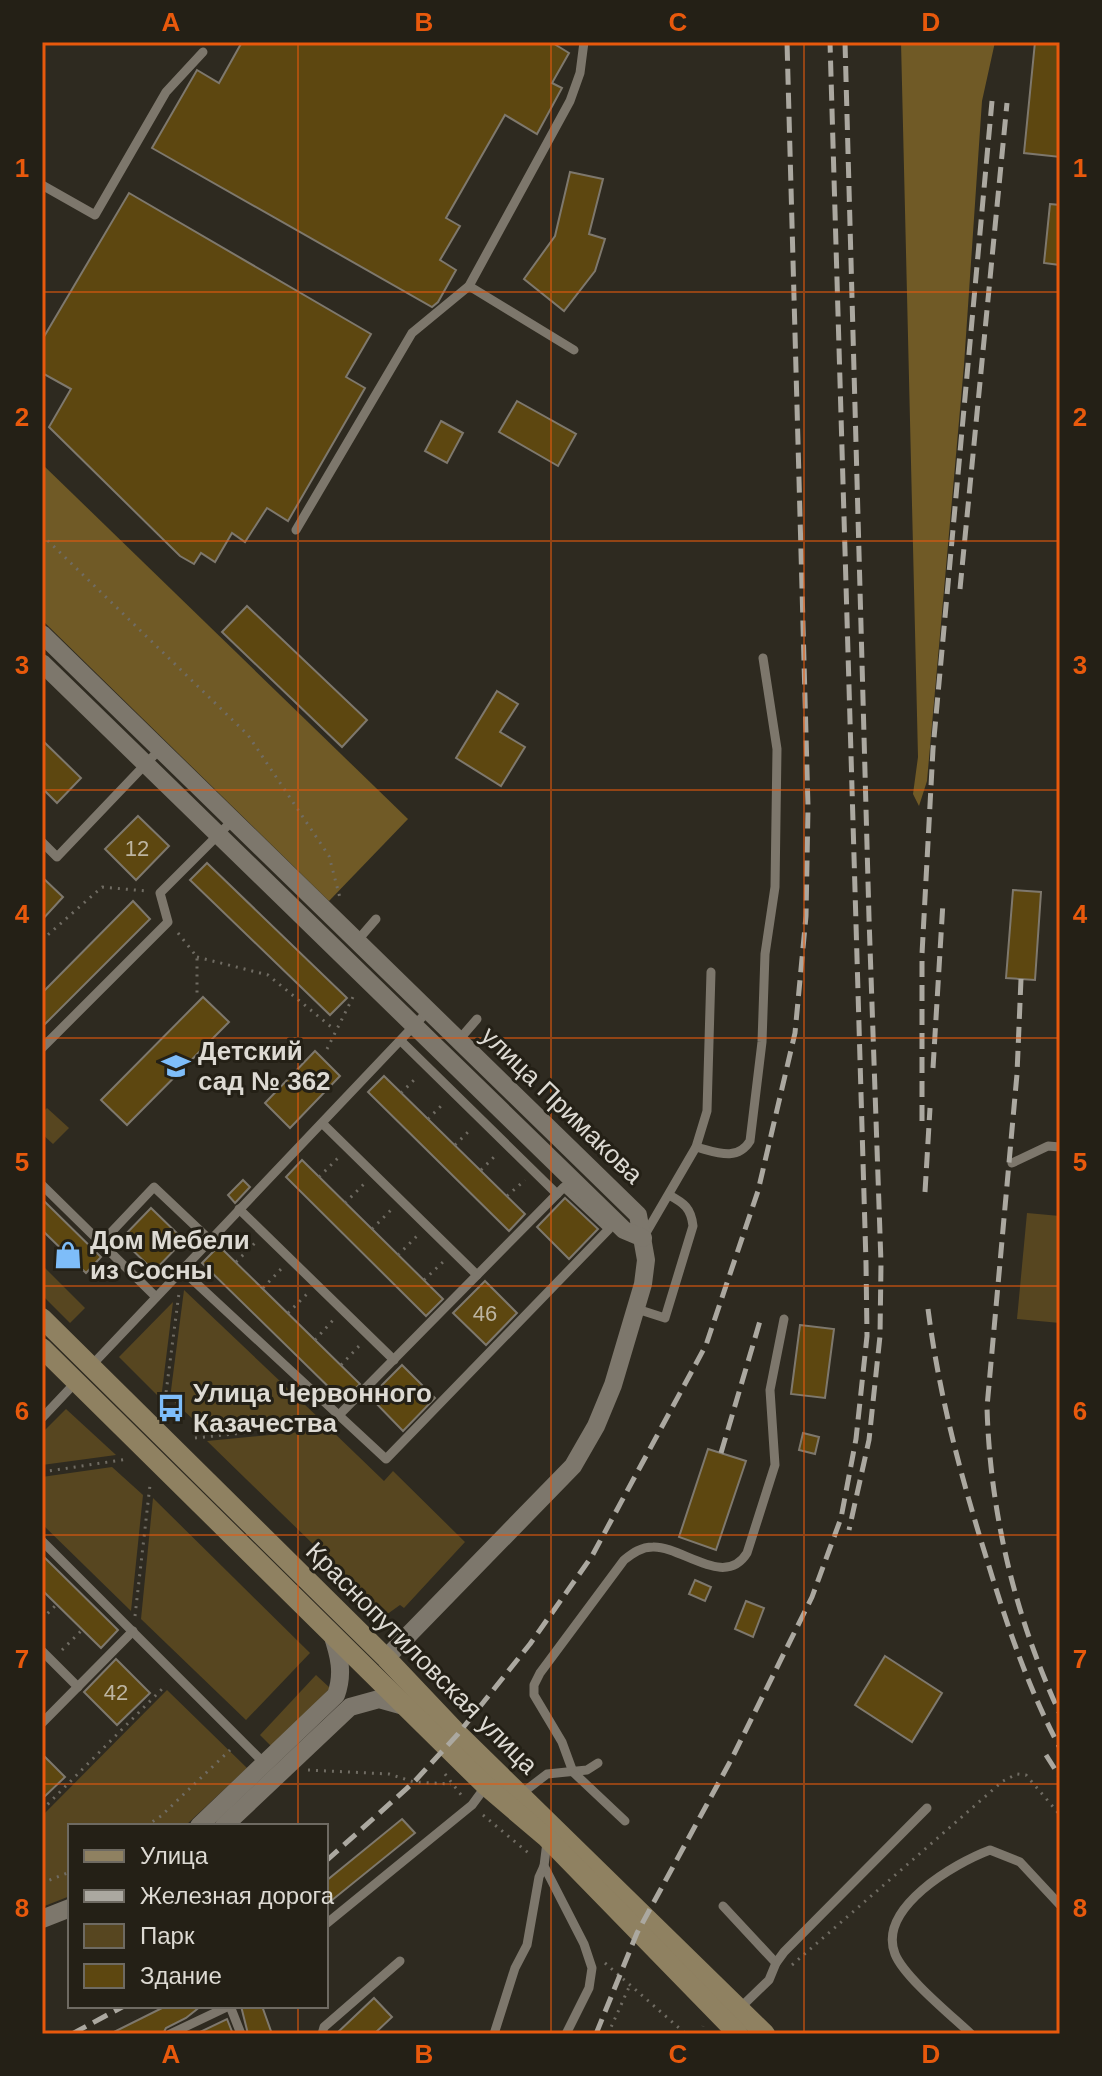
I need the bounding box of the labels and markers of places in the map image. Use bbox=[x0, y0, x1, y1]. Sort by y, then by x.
place label: Детский сад № 362 bbox=[198, 1036, 331, 1096]
school or university icon: Детский сад № 362 bbox=[161, 1051, 191, 1081]
place label: Дом Мебели из Сосны bbox=[90, 1225, 250, 1285]
shop icon: Дом Мебели из Сосны bbox=[53, 1240, 83, 1270]
place label: Улица Червонного Казачества bbox=[193, 1378, 432, 1438]
bus stop icon: Улица Червонного Казачества bbox=[156, 1393, 186, 1423]

